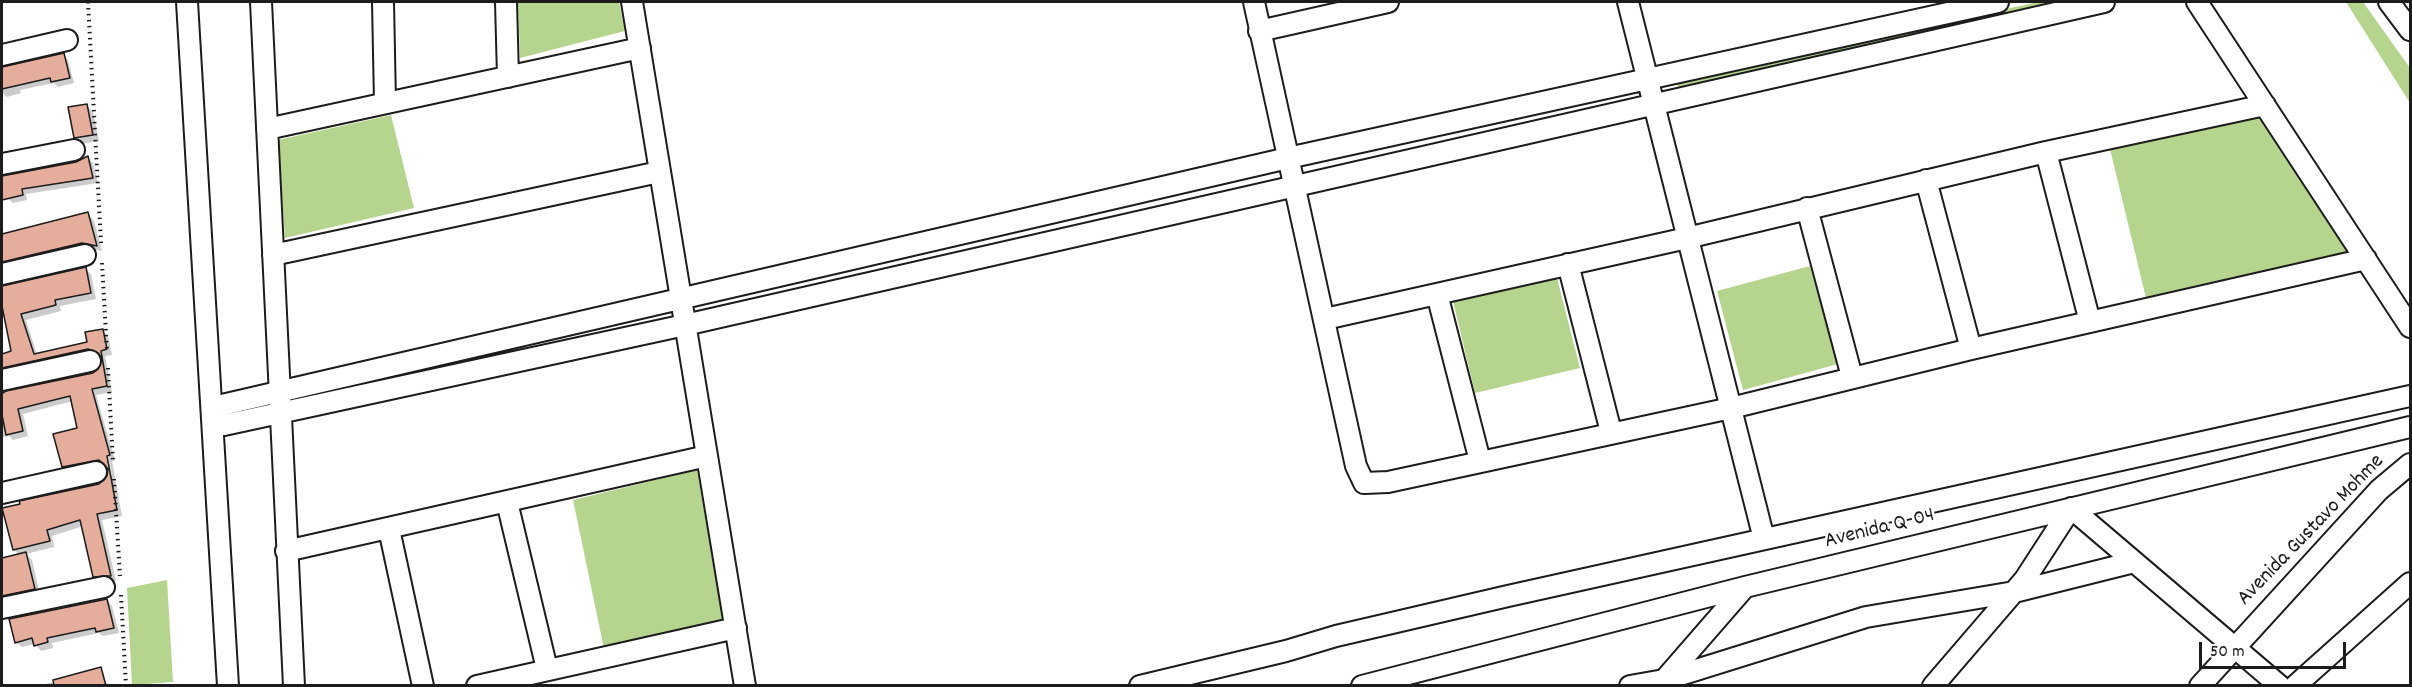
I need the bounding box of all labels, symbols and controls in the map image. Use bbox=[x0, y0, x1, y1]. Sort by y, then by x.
street label: Avenida Gustavo Mohme bbox=[2233, 450, 2391, 612]
street label: Avenida Q-04 bbox=[1822, 504, 1938, 556]
scale bar bbox=[2202, 630, 2349, 668]
text: 50 m bbox=[2210, 640, 2245, 665]

